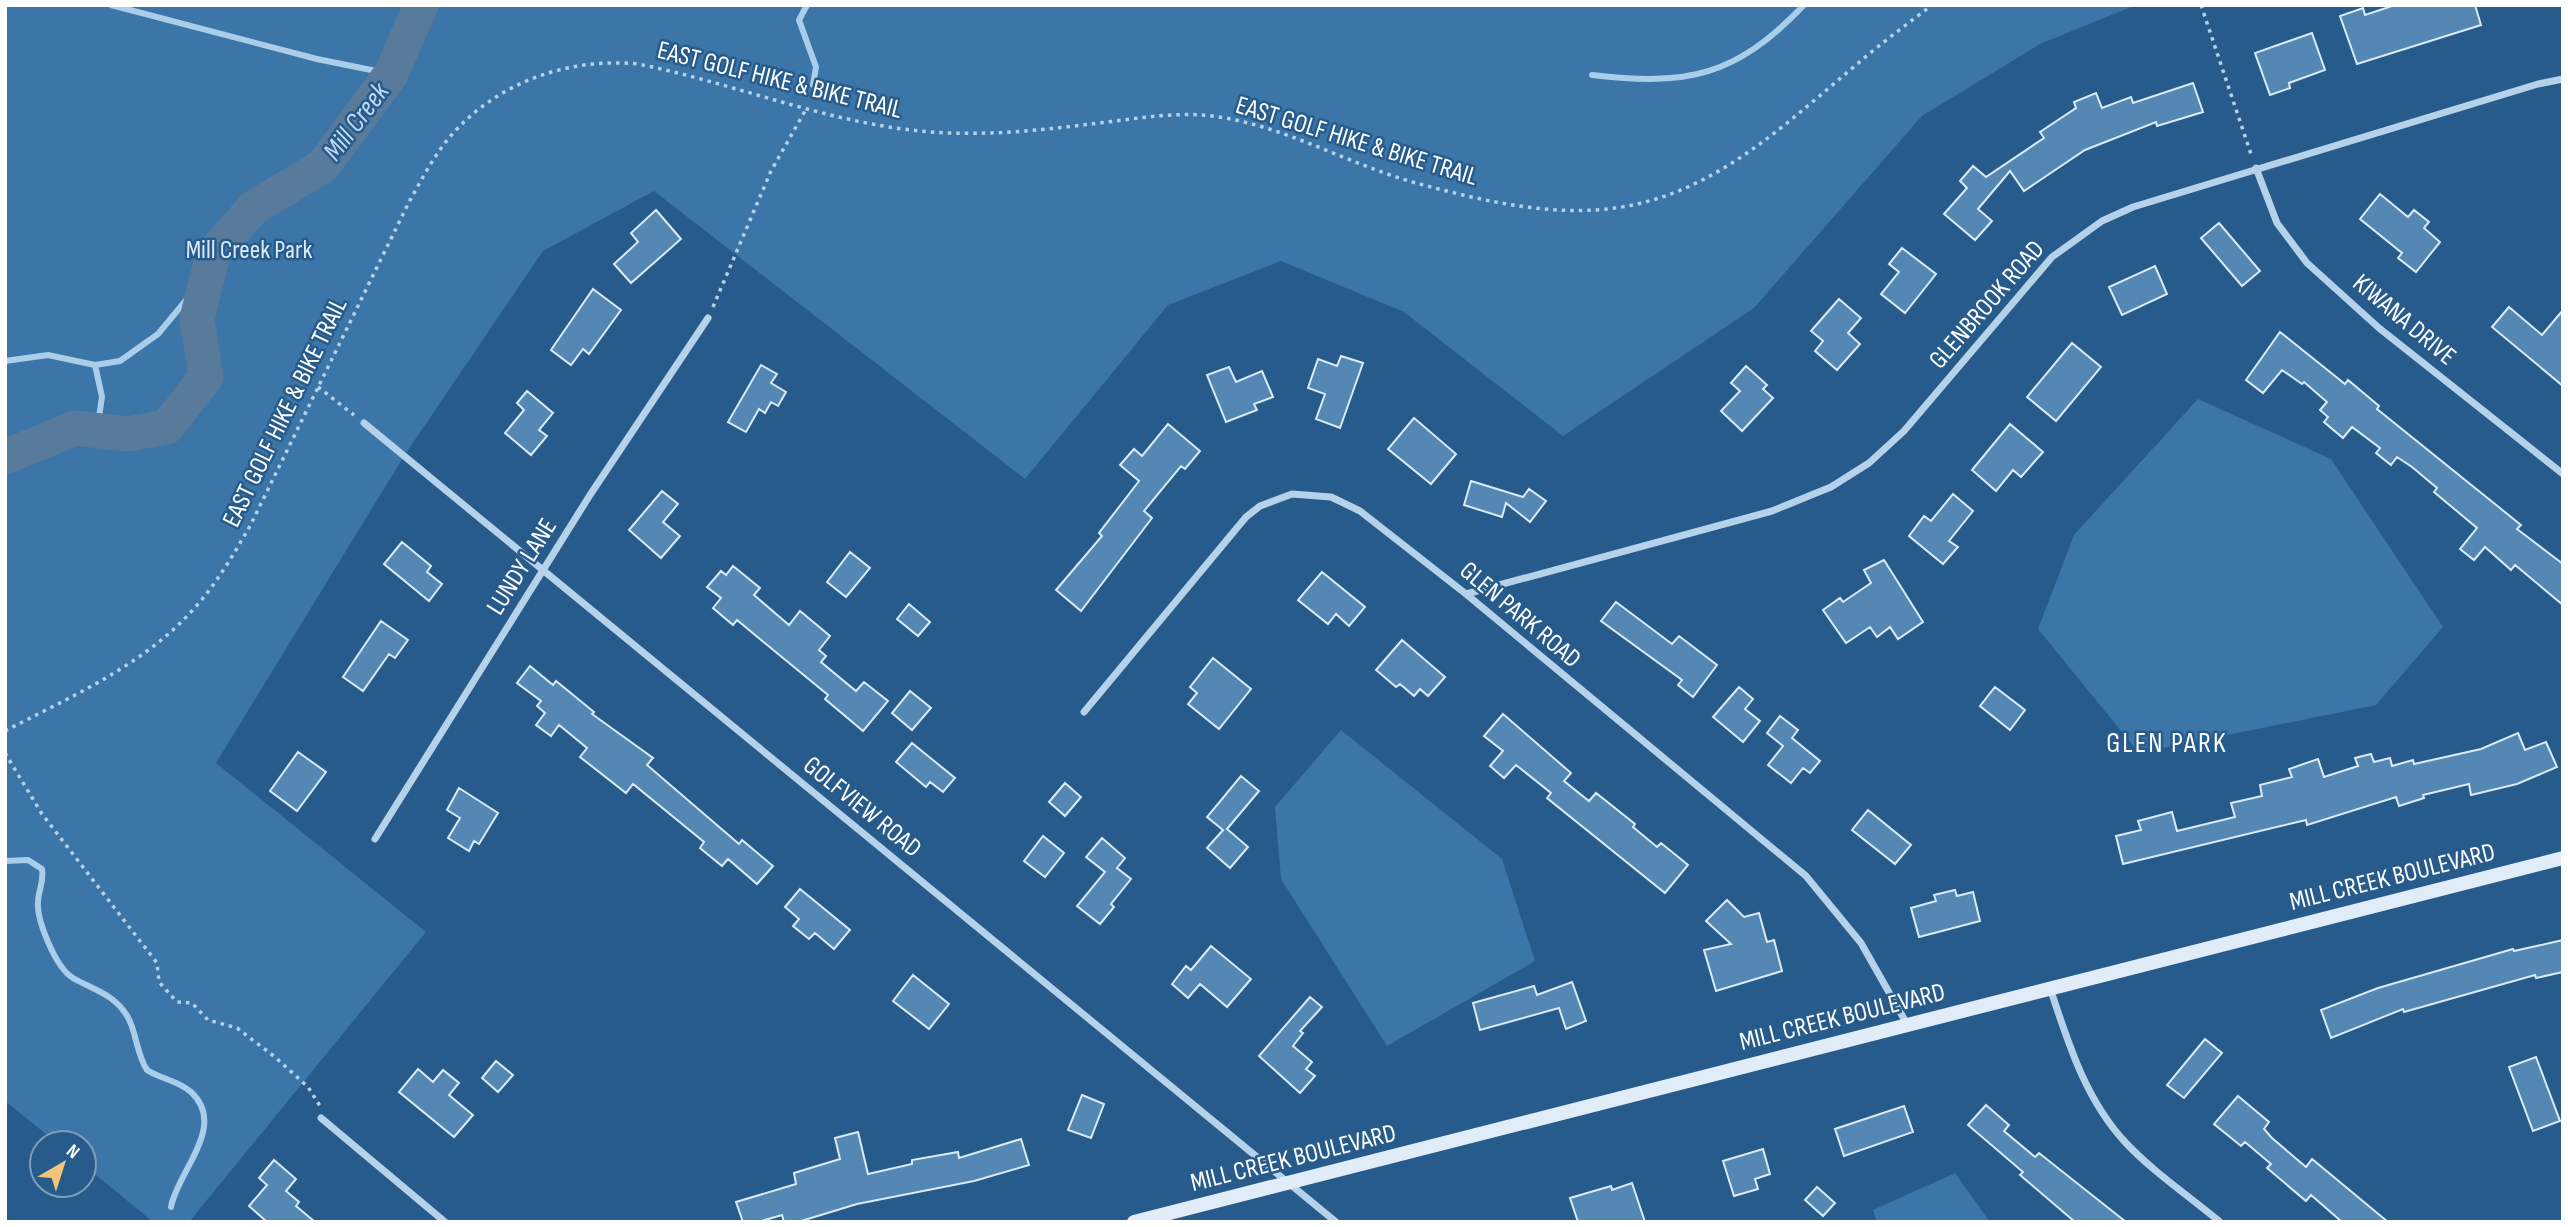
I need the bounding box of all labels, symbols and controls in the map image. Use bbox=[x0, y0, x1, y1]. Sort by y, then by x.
street label: EAST GOLF HIKE & BIKE TRAIL bbox=[654, 35, 906, 126]
water label: Mill Creek bbox=[316, 75, 397, 167]
street label: EAST GOLF HIKE & BIKE TRAIL bbox=[1232, 90, 1481, 193]
street label: GLENBROOK ROAD bbox=[1923, 234, 2051, 376]
park label: Mill Creek Park bbox=[186, 235, 312, 266]
street label: KIWANA DRIVE bbox=[2346, 268, 2462, 372]
street label: EAST GOLF HIKE & BIKE TRAIL bbox=[216, 293, 354, 532]
street label: LUNDY LANE bbox=[481, 513, 564, 621]
street label: GLEN PARK ROAD bbox=[1453, 555, 1587, 675]
district label: GLEN PARK bbox=[2106, 727, 2228, 760]
street label: GOLFVIEW ROAD bbox=[797, 750, 927, 864]
street label: MILL CREEK BOULEVARD bbox=[2286, 837, 2498, 918]
street label: MILL CREEK BOULEVARD bbox=[1736, 977, 1948, 1058]
street label: MILL CREEK BOULEVARD bbox=[1187, 1118, 1399, 1199]
north arrow bbox=[28, 1129, 98, 1199]
text: N bbox=[62, 1140, 84, 1164]

